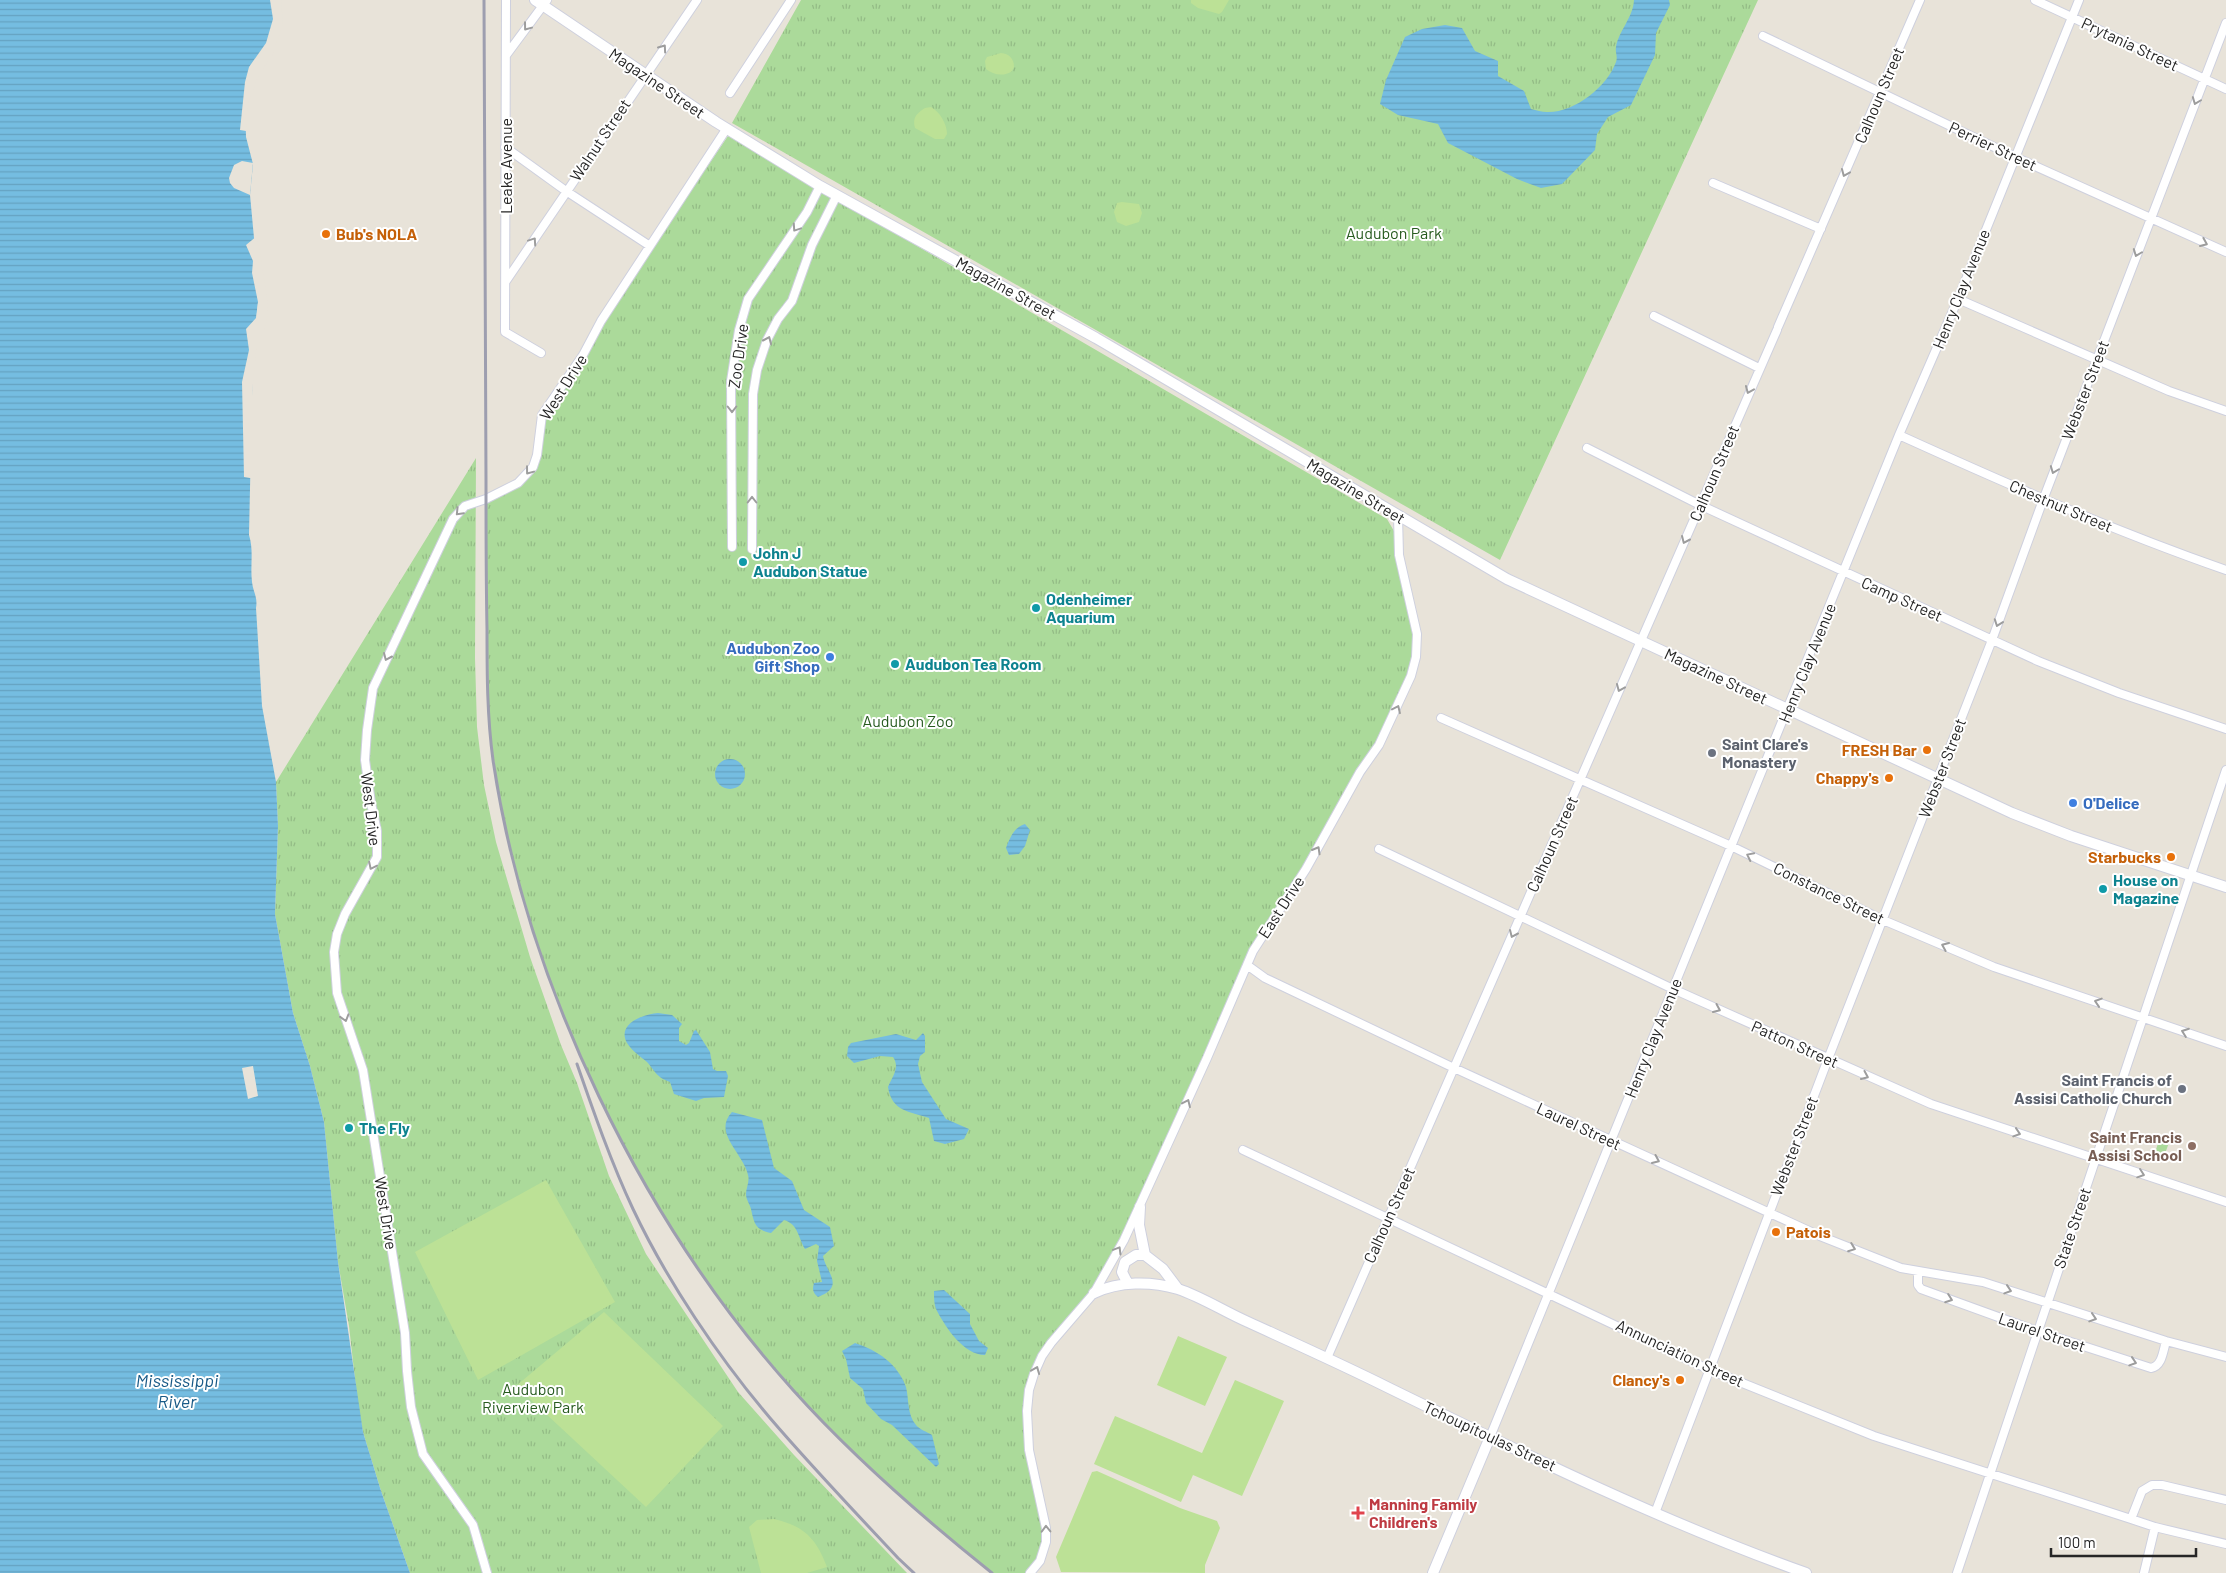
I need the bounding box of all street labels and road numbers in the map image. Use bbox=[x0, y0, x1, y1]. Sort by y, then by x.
street label: Prytania Street bbox=[2079, 13, 2182, 74]
street label: Magazine Street bbox=[606, 44, 709, 122]
street label: Calhoun Street bbox=[1850, 44, 1907, 146]
street label: Walnut Street bbox=[565, 95, 634, 184]
street label: Perrier Street bbox=[1946, 117, 2040, 174]
street label: Leake Avenue bbox=[496, 118, 515, 214]
street label: Henry Clay Avenue bbox=[1928, 226, 1993, 351]
street label: Magazine Street bbox=[953, 252, 1060, 323]
street label: Zoo Drive bbox=[724, 322, 751, 389]
street label: Webster Street bbox=[2057, 337, 2112, 442]
street label: West Drive bbox=[535, 350, 590, 423]
street label: Calhoun Street bbox=[1685, 422, 1742, 524]
street label: Magazine Street bbox=[1304, 454, 1409, 527]
street label: Chestnut Street bbox=[2007, 475, 2116, 536]
street label: Camp Street bbox=[1859, 572, 1946, 625]
street label: Henry Clay Avenue bbox=[1774, 600, 1839, 725]
street label: Magazine Street bbox=[1662, 643, 1771, 708]
street label: Webster Street bbox=[1914, 715, 1969, 820]
street label: West Drive bbox=[358, 771, 385, 847]
street label: Calhoun Street bbox=[1522, 793, 1581, 895]
street label: Constance Street bbox=[1771, 858, 1888, 928]
street label: East Drive bbox=[1253, 872, 1308, 941]
street label: Henry Clay Avenue bbox=[1620, 975, 1685, 1100]
street label: Patton Street bbox=[1749, 1016, 1842, 1071]
street label: Webster Street bbox=[1766, 1093, 1821, 1198]
street label: Laurel Street bbox=[1534, 1098, 1624, 1153]
street label: Calhoun Street bbox=[1359, 1164, 1418, 1266]
street label: West Drive bbox=[371, 1175, 402, 1251]
street label: State Street bbox=[2049, 1185, 2094, 1271]
street label: Laurel Street bbox=[1996, 1308, 2088, 1355]
street label: Annunciation Street bbox=[1613, 1315, 1747, 1390]
street label: Tchoupitoulas Street bbox=[1421, 1396, 1560, 1475]

